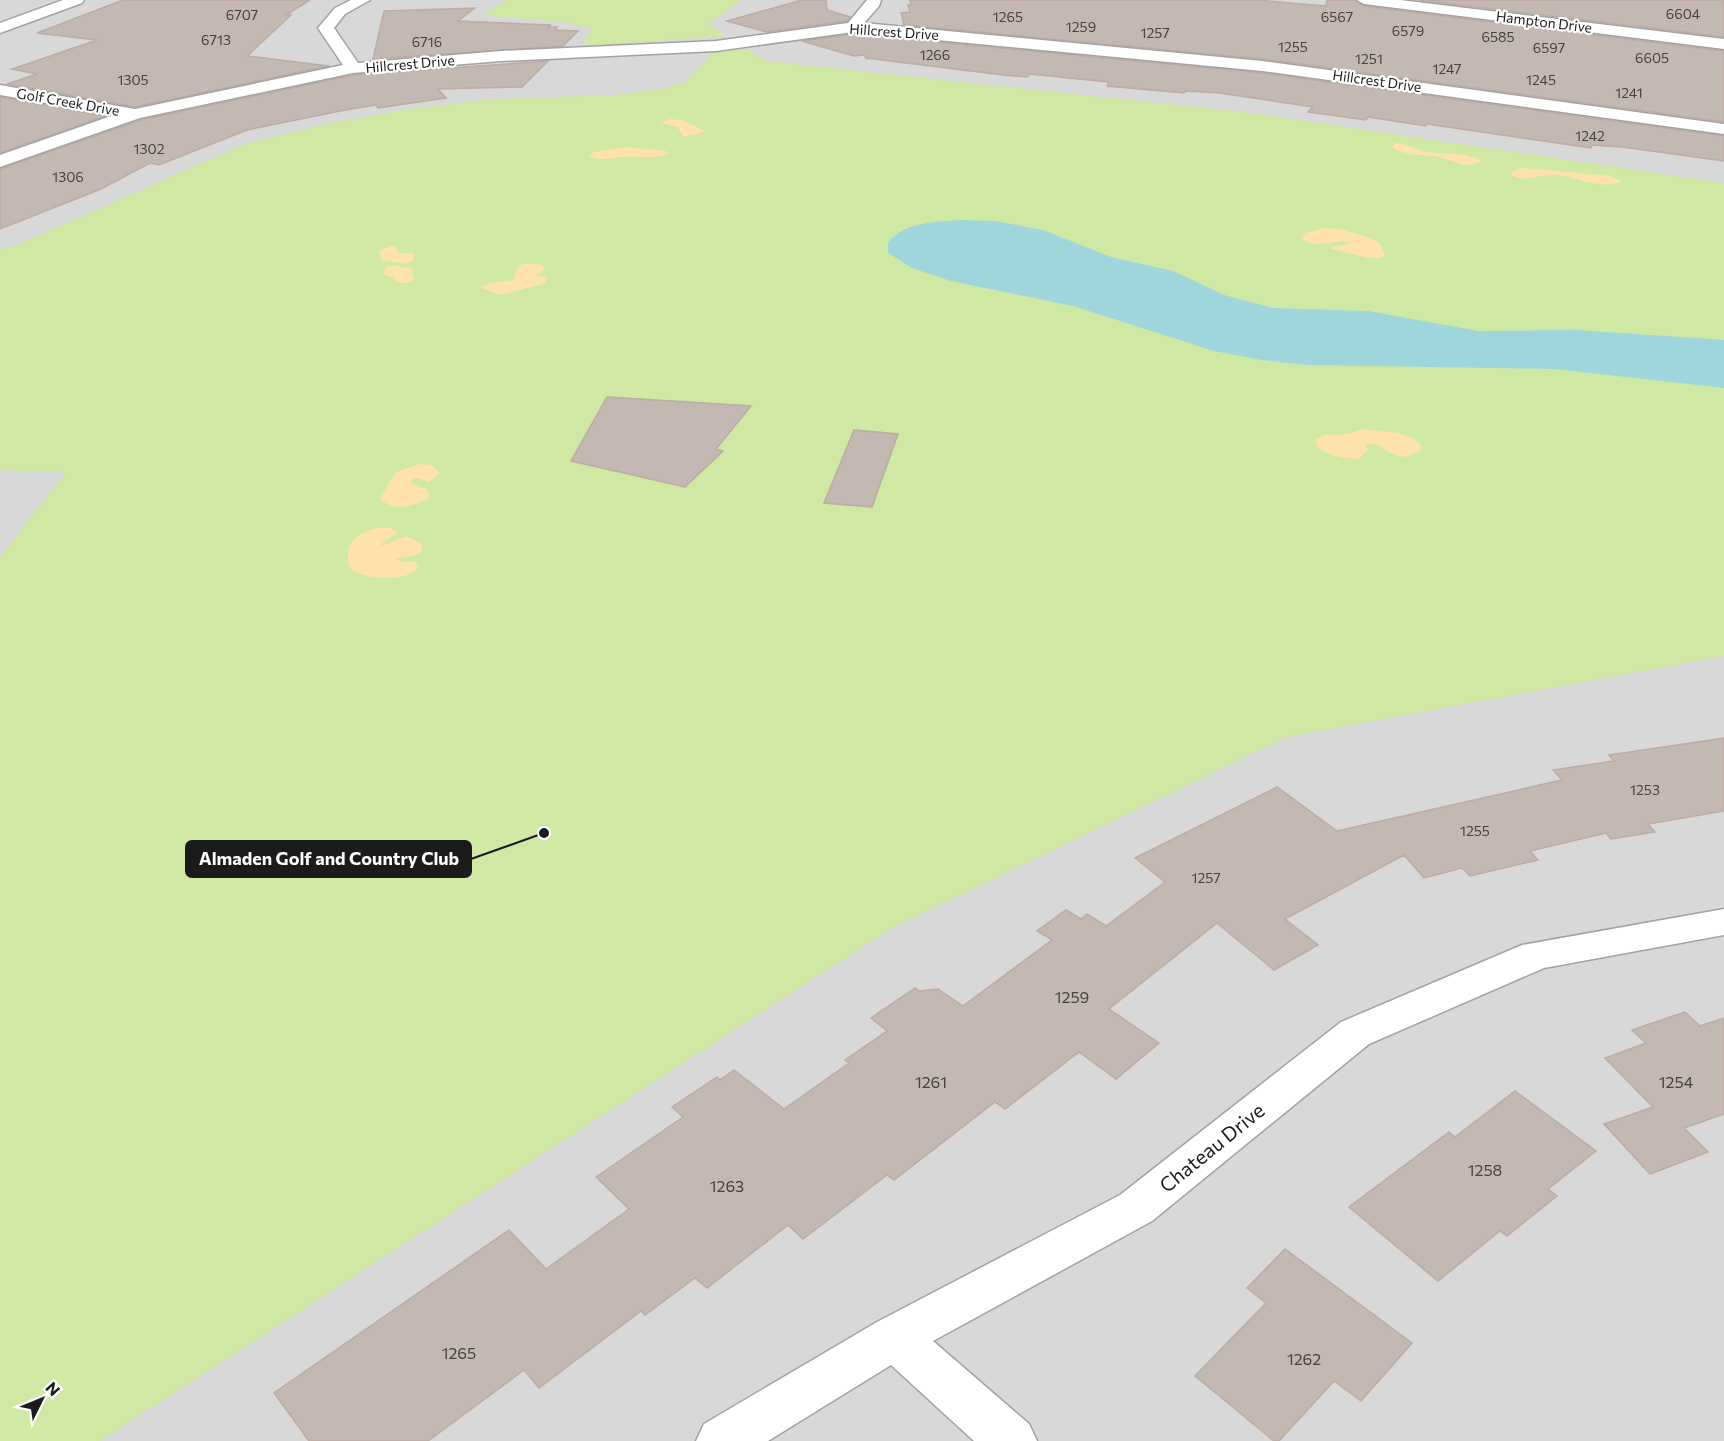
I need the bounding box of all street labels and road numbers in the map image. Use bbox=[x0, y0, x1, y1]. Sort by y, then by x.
street label: Hampton Drive bbox=[1495, 7, 1593, 36]
street label: Hillcrest Drive bbox=[849, 20, 939, 43]
street label: Hillcrest Drive bbox=[365, 51, 455, 76]
street label: Hillcrest Drive bbox=[1332, 66, 1423, 95]
street label: Golf Creek Drive bbox=[15, 84, 121, 119]
street label: Chateau Drive bbox=[1154, 1098, 1269, 1197]

